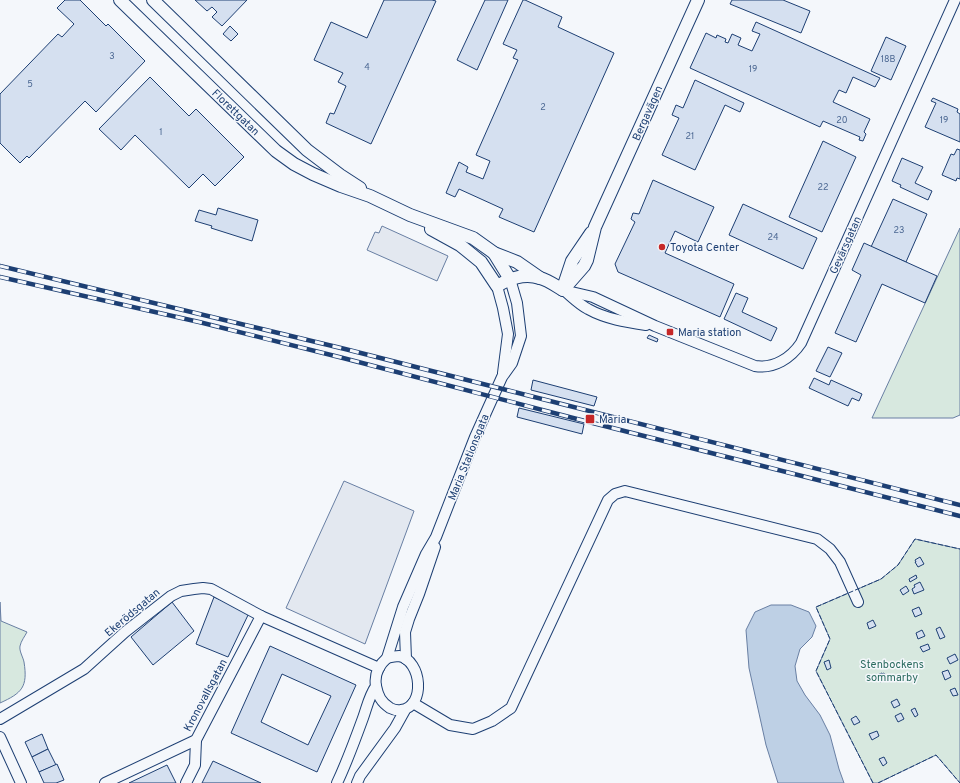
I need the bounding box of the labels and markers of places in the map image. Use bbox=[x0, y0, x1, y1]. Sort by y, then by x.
place label: Toyota Center bbox=[670, 241, 740, 255]
marker: Toyota Center bbox=[657, 242, 667, 252]
place label: Maria station bbox=[678, 326, 742, 340]
marker: Maria station bbox=[665, 327, 675, 337]
marker: Maria bbox=[584, 413, 596, 425]
place label: Maria bbox=[599, 413, 626, 427]

